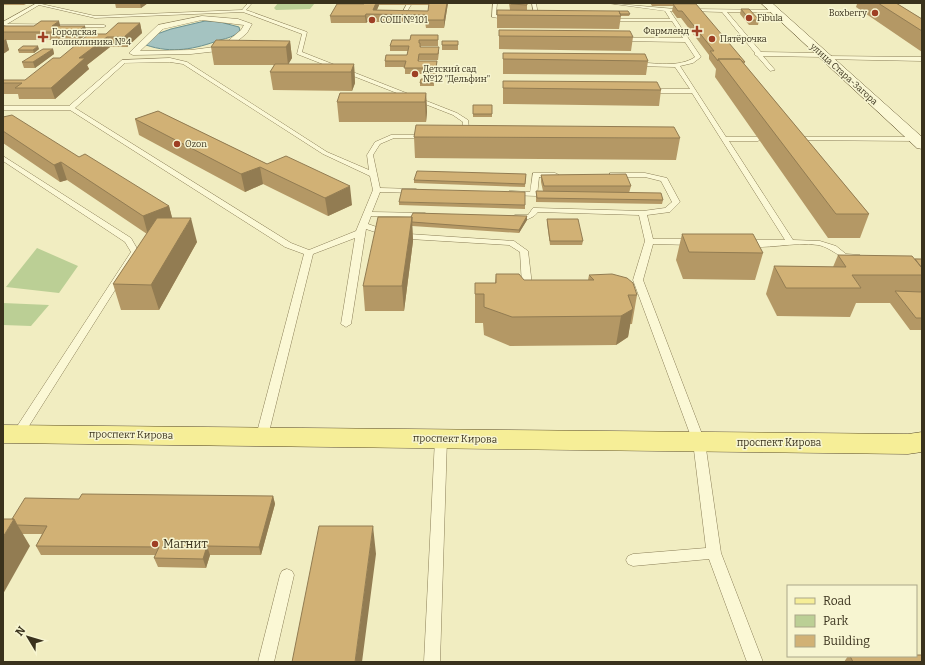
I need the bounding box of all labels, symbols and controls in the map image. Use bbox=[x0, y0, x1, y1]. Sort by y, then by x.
place label: Boxberry bbox=[829, 8, 867, 18]
marker: Boxberry bbox=[870, 8, 880, 18]
marker: Fibula bbox=[744, 13, 754, 23]
place label: Fibula bbox=[757, 13, 783, 23]
marker: СОШ №101 bbox=[367, 15, 377, 25]
place label: СОШ №101 bbox=[380, 15, 428, 25]
place label: Фармленд bbox=[643, 26, 690, 36]
marker: Фармленд bbox=[692, 26, 702, 36]
place label: Городская поликлиника №4 bbox=[52, 27, 132, 47]
marker: Городская поликлиника №4 bbox=[37, 31, 49, 43]
marker: Пятёрочка bbox=[707, 34, 717, 44]
place label: Пятёрочка bbox=[720, 34, 767, 44]
street label: улица Стара-Загора bbox=[808, 41, 880, 107]
place label: Детский сад №12 "Дельфин" bbox=[423, 64, 490, 84]
marker: Детский сад №12 "Дельфин" bbox=[410, 69, 420, 79]
marker: Ozon bbox=[172, 139, 182, 149]
place label: Ozon bbox=[185, 139, 207, 149]
street label: проспект Кирова bbox=[89, 428, 174, 442]
street label: проспект Кирова bbox=[413, 432, 498, 446]
street label: проспект Кирова bbox=[737, 437, 822, 449]
place label: Магнит bbox=[163, 537, 208, 551]
marker: Магнит bbox=[150, 539, 160, 549]
legend bbox=[787, 585, 917, 657]
text: Road bbox=[823, 594, 851, 608]
text: Park bbox=[823, 614, 849, 628]
north arrow bbox=[8, 617, 48, 657]
text: N bbox=[13, 623, 29, 639]
text: Building bbox=[823, 634, 870, 648]

